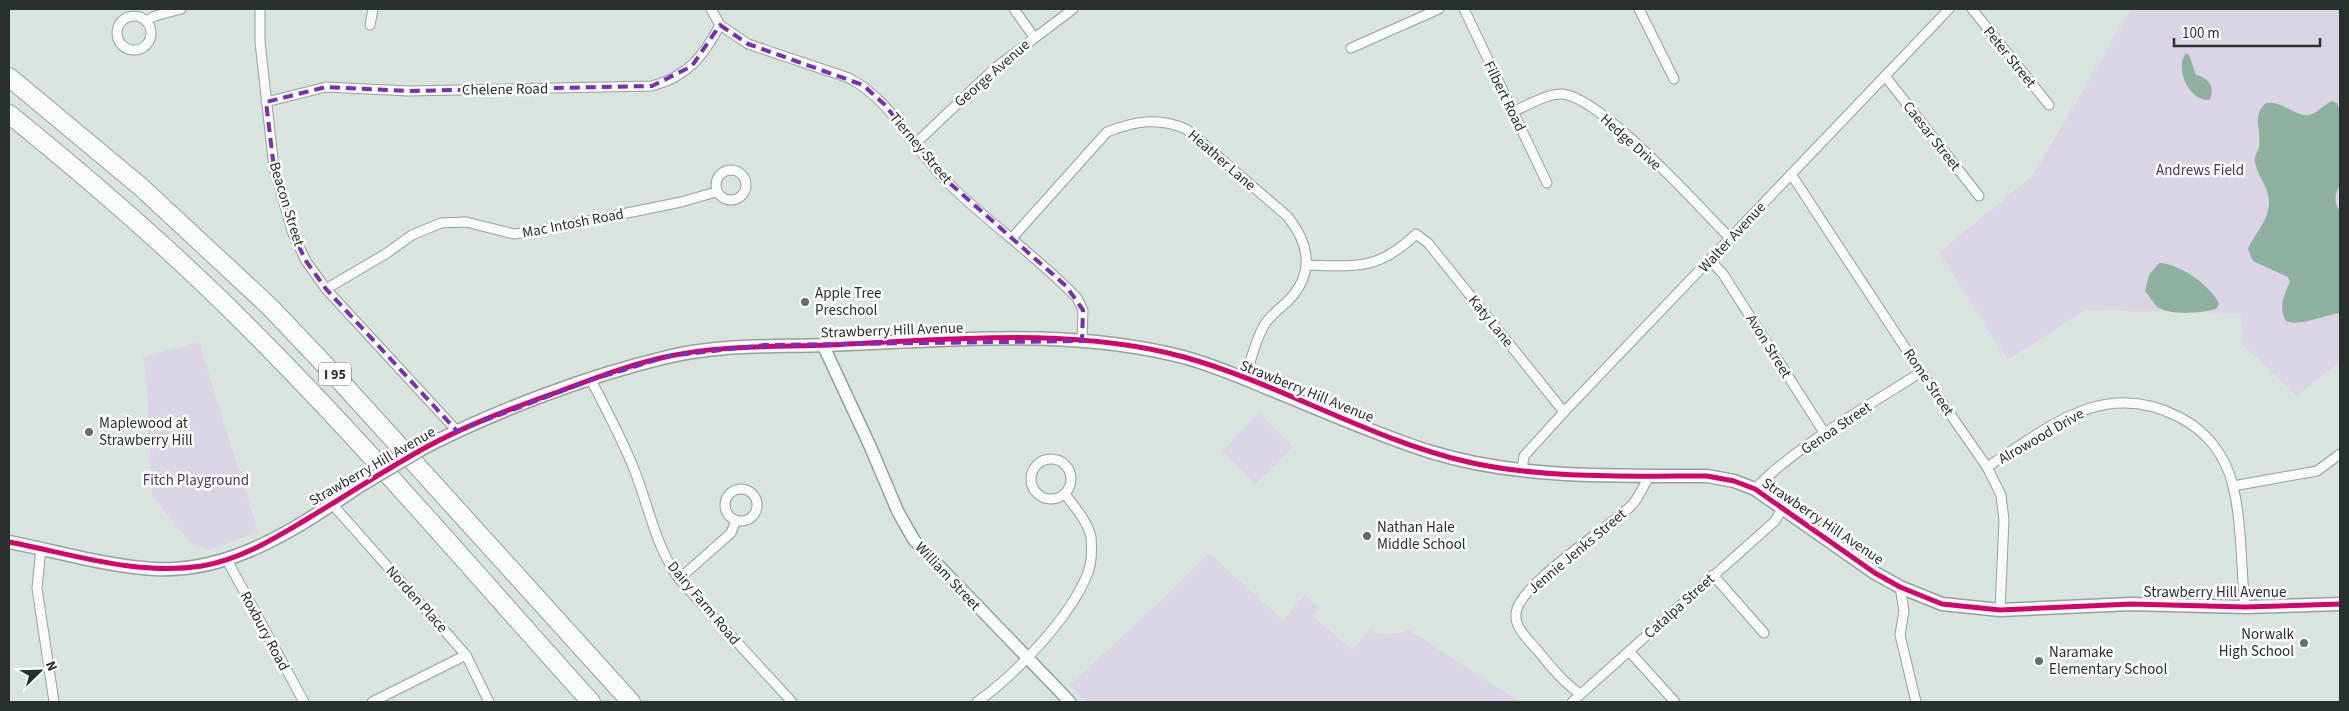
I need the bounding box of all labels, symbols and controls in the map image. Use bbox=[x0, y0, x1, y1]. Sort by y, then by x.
scale bar bbox=[2174, 15, 2320, 47]
street label: Peter Street bbox=[1978, 22, 2041, 92]
text: 100 m bbox=[2182, 23, 2220, 44]
street label: George Avenue bbox=[950, 35, 1035, 112]
street label: Filbert Road bbox=[1478, 57, 1531, 135]
street label: Chelene Road bbox=[462, 78, 548, 101]
street label: Caesar Street bbox=[1898, 97, 1965, 176]
street label: Tierney Street bbox=[884, 108, 957, 189]
street label: Hedge Drive bbox=[1595, 109, 1666, 176]
street label: Heather Lane bbox=[1183, 125, 1260, 196]
street label: Beacon Street bbox=[264, 159, 309, 249]
park label: Andrews Field bbox=[2156, 160, 2244, 181]
street label: Walter Avenue bbox=[1694, 197, 1771, 277]
street label: Mac Intosh Road bbox=[521, 203, 626, 244]
place label: Apple Tree Preschool bbox=[815, 283, 881, 321]
street label: Katy Lane bbox=[1463, 291, 1518, 352]
marker: Apple Tree Preschool bbox=[799, 296, 811, 308]
street label: Avon Street bbox=[1741, 310, 1797, 382]
street label: Strawberry Hill Avenue bbox=[820, 318, 964, 343]
street label: Rome Street bbox=[1898, 344, 1959, 420]
street label: Strawberry Hill Avenue bbox=[1237, 355, 1377, 428]
road number: I 95 bbox=[319, 362, 351, 386]
street label: Genoa Street bbox=[1797, 397, 1876, 460]
street label: Alrowood Drive bbox=[1994, 403, 2088, 470]
place label: Maplewood at Strawberry Hill bbox=[99, 413, 193, 451]
street label: Strawberry Hill Avenue bbox=[305, 422, 439, 511]
marker: Maplewood at Strawberry Hill bbox=[83, 426, 95, 438]
park label: Fitch Playground bbox=[143, 470, 249, 491]
street label: Strawberry Hill Avenue bbox=[1758, 473, 1888, 570]
street label: Jennie Jenks Street bbox=[1524, 504, 1631, 599]
place label: Nathan Hale Middle School bbox=[1377, 517, 1466, 555]
marker: Nathan Hale Middle School bbox=[1361, 530, 1373, 542]
street label: William Street bbox=[910, 537, 985, 615]
street label: Dairy Farm Road bbox=[662, 557, 745, 650]
street label: Norden Place bbox=[381, 561, 452, 637]
street label: Catalpa Street bbox=[1639, 569, 1719, 644]
street label: Strawberry Hill Avenue bbox=[2144, 582, 2286, 603]
street label: Roxbury Road bbox=[235, 588, 294, 675]
place label: Norwalk High School bbox=[2219, 624, 2295, 662]
marker: Norwalk High School bbox=[2298, 637, 2310, 649]
place label: Naramake Elementary School bbox=[2049, 642, 2167, 680]
north arrow bbox=[15, 646, 65, 696]
marker: Naramake Elementary School bbox=[2033, 655, 2045, 667]
text: N bbox=[40, 658, 62, 675]

